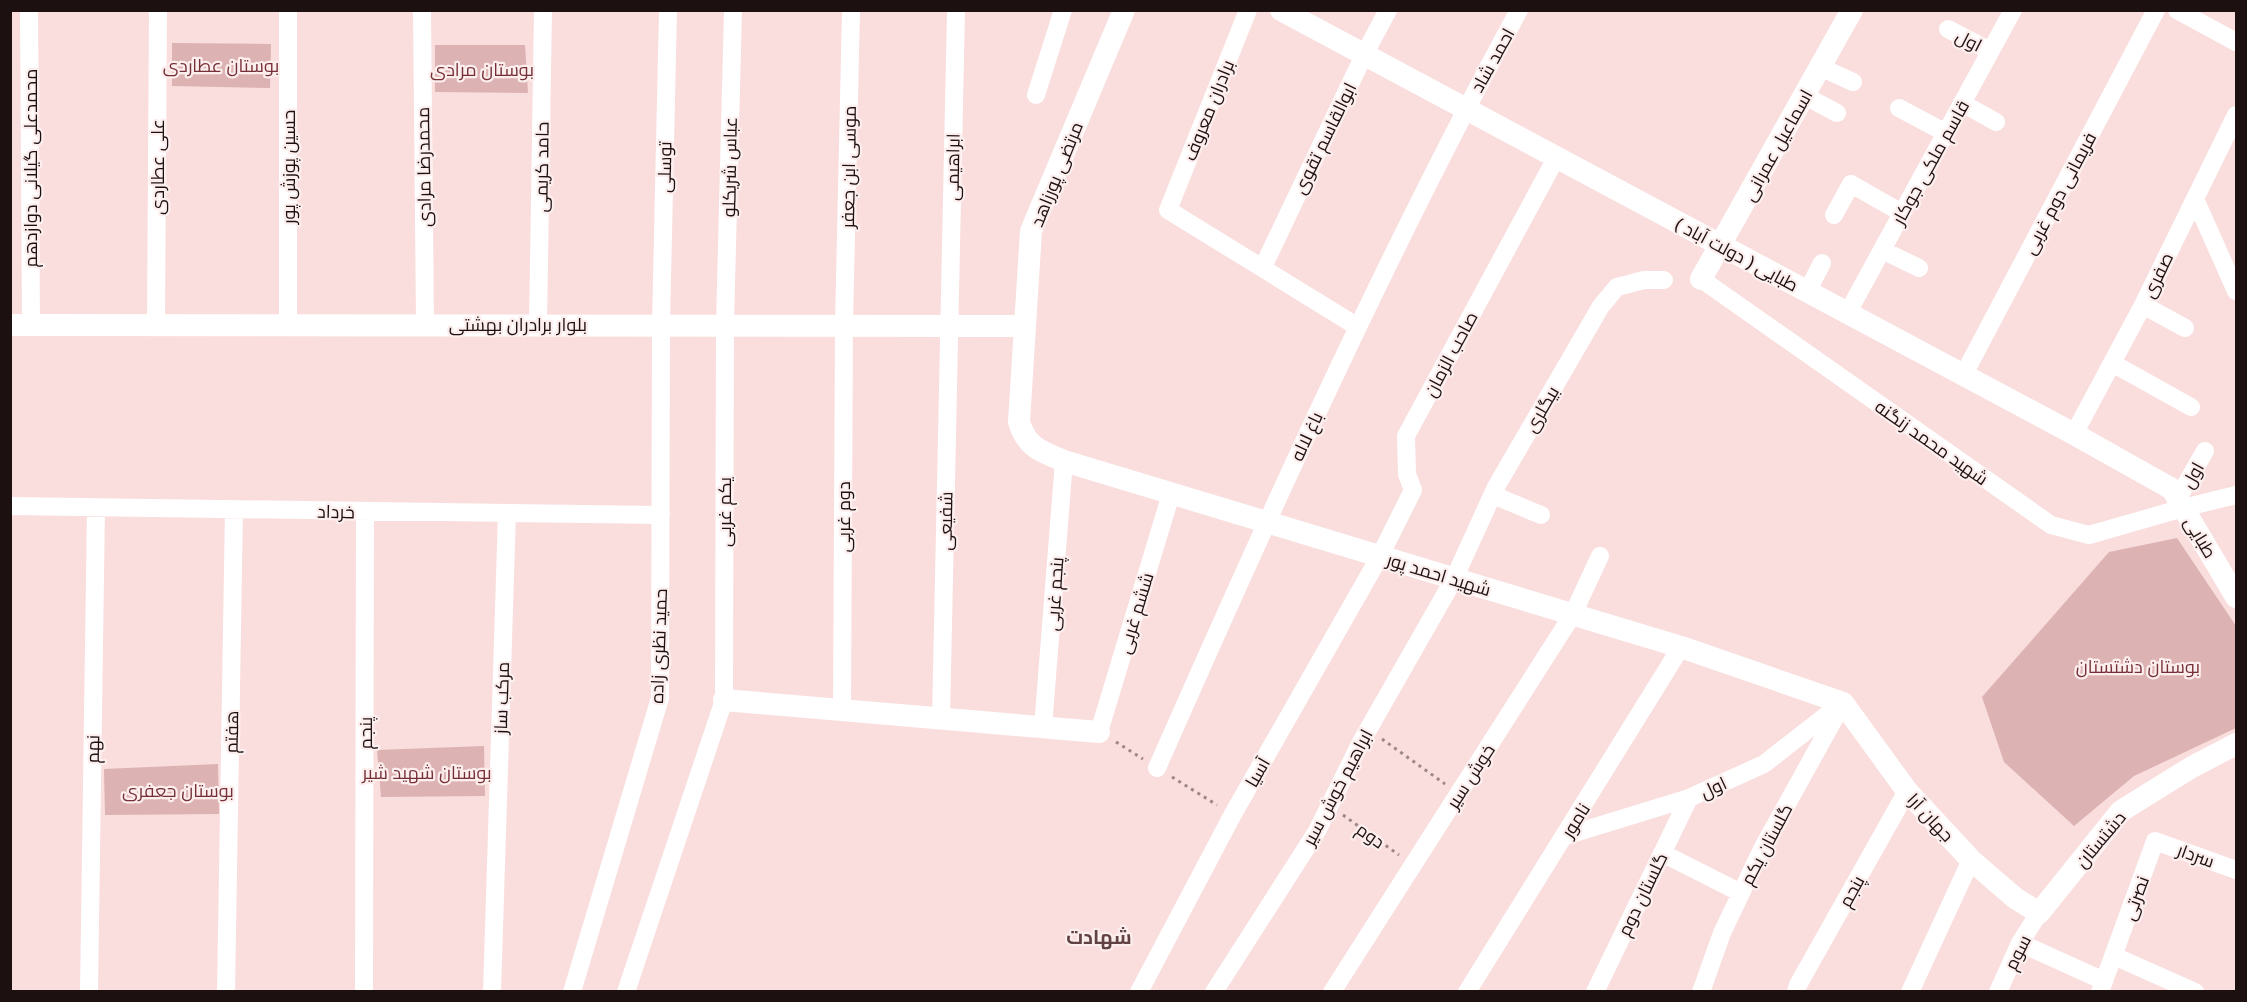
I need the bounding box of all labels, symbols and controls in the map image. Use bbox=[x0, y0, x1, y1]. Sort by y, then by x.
street label: احمد شاد bbox=[1464, 23, 1520, 97]
street label: اول bbox=[1952, 23, 1986, 57]
park label: بوستان عطاردی bbox=[163, 53, 279, 77]
street label: برادران معروف bbox=[1177, 56, 1239, 164]
park label: بوستان مرادی bbox=[430, 57, 534, 81]
street label: محمدعلی گیلانی دوازدهم bbox=[18, 69, 43, 267]
street label: ابوالقاسم تقوی bbox=[1287, 78, 1362, 198]
street label: اسماعیل عمرانی bbox=[1736, 85, 1818, 205]
street label: قاسم ملکی جوکار bbox=[1885, 95, 1975, 230]
street label: موسی ابن جعفر bbox=[835, 105, 861, 230]
street label: محمدرضا مرادی bbox=[410, 107, 436, 227]
street label: حسین پوزش پور bbox=[276, 110, 301, 225]
street label: عباس شریکلو bbox=[716, 117, 742, 217]
street label: مرتضی پورزاهد bbox=[1024, 118, 1089, 230]
street label: علی عطاردی bbox=[145, 119, 169, 215]
street label: حامد کریمی bbox=[528, 121, 554, 213]
street label: فریمانی دوم غربی bbox=[2017, 128, 2102, 259]
street label: ابراهیمی bbox=[939, 133, 965, 201]
street label: توسلی bbox=[652, 141, 676, 193]
street label: طبایی ( دولت آباد ) bbox=[1671, 211, 1803, 297]
street label: صفری bbox=[2136, 248, 2178, 302]
street label: صاحب الزمان bbox=[1417, 307, 1483, 401]
street label: بلوار برادران بهشتی bbox=[449, 312, 587, 336]
street label: بیگلری bbox=[1518, 381, 1564, 437]
street label: شهید محمد زنگنه bbox=[1871, 394, 1993, 490]
street label: باغ لاله bbox=[1284, 408, 1329, 465]
street label: اول bbox=[2175, 458, 2209, 492]
street label: یکم غربی bbox=[712, 477, 737, 547]
street label: دوم غربی bbox=[831, 481, 856, 553]
street label: شفیعی bbox=[932, 491, 958, 551]
street label: خرداد bbox=[317, 499, 355, 523]
street label: طبایی bbox=[2179, 512, 2223, 562]
street label: شهید احمد پور bbox=[1383, 547, 1494, 602]
street label: پنجم غربی bbox=[1039, 556, 1070, 632]
street label: ششم غربی bbox=[1111, 569, 1160, 657]
street label: حمید نظری زاده bbox=[644, 588, 672, 704]
park label: بوستان دشتستان bbox=[2076, 654, 2200, 678]
street label: مرکب ساز bbox=[488, 661, 514, 736]
street label: هفتم bbox=[219, 710, 244, 754]
street label: پنجم bbox=[353, 716, 378, 749]
street label: ابراهیم خوش سیر bbox=[1296, 725, 1379, 851]
street label: نهم bbox=[80, 735, 105, 764]
street label: خوش سیر bbox=[1440, 739, 1500, 814]
street label: آسیا bbox=[1239, 753, 1275, 791]
park label: بوستان شهید شیر bbox=[361, 760, 492, 784]
street label: اول bbox=[1696, 770, 1730, 804]
park label: بوستان جعفری bbox=[122, 778, 234, 802]
street label: جهان آرا bbox=[1902, 788, 1960, 846]
street label: نامور bbox=[1555, 798, 1595, 843]
street label: گلستان یکم bbox=[1735, 799, 1798, 889]
street label: دشتستان bbox=[2069, 806, 2131, 872]
street label: دوم bbox=[1351, 817, 1390, 854]
street label: سردار bbox=[2173, 837, 2218, 873]
street label: گلستان دوم bbox=[1611, 848, 1673, 940]
street label: پنجم bbox=[1833, 871, 1870, 912]
street label: نصرتی bbox=[2116, 872, 2154, 924]
district label: شهادت bbox=[1066, 923, 1132, 950]
street label: سوم bbox=[1998, 930, 2037, 974]

